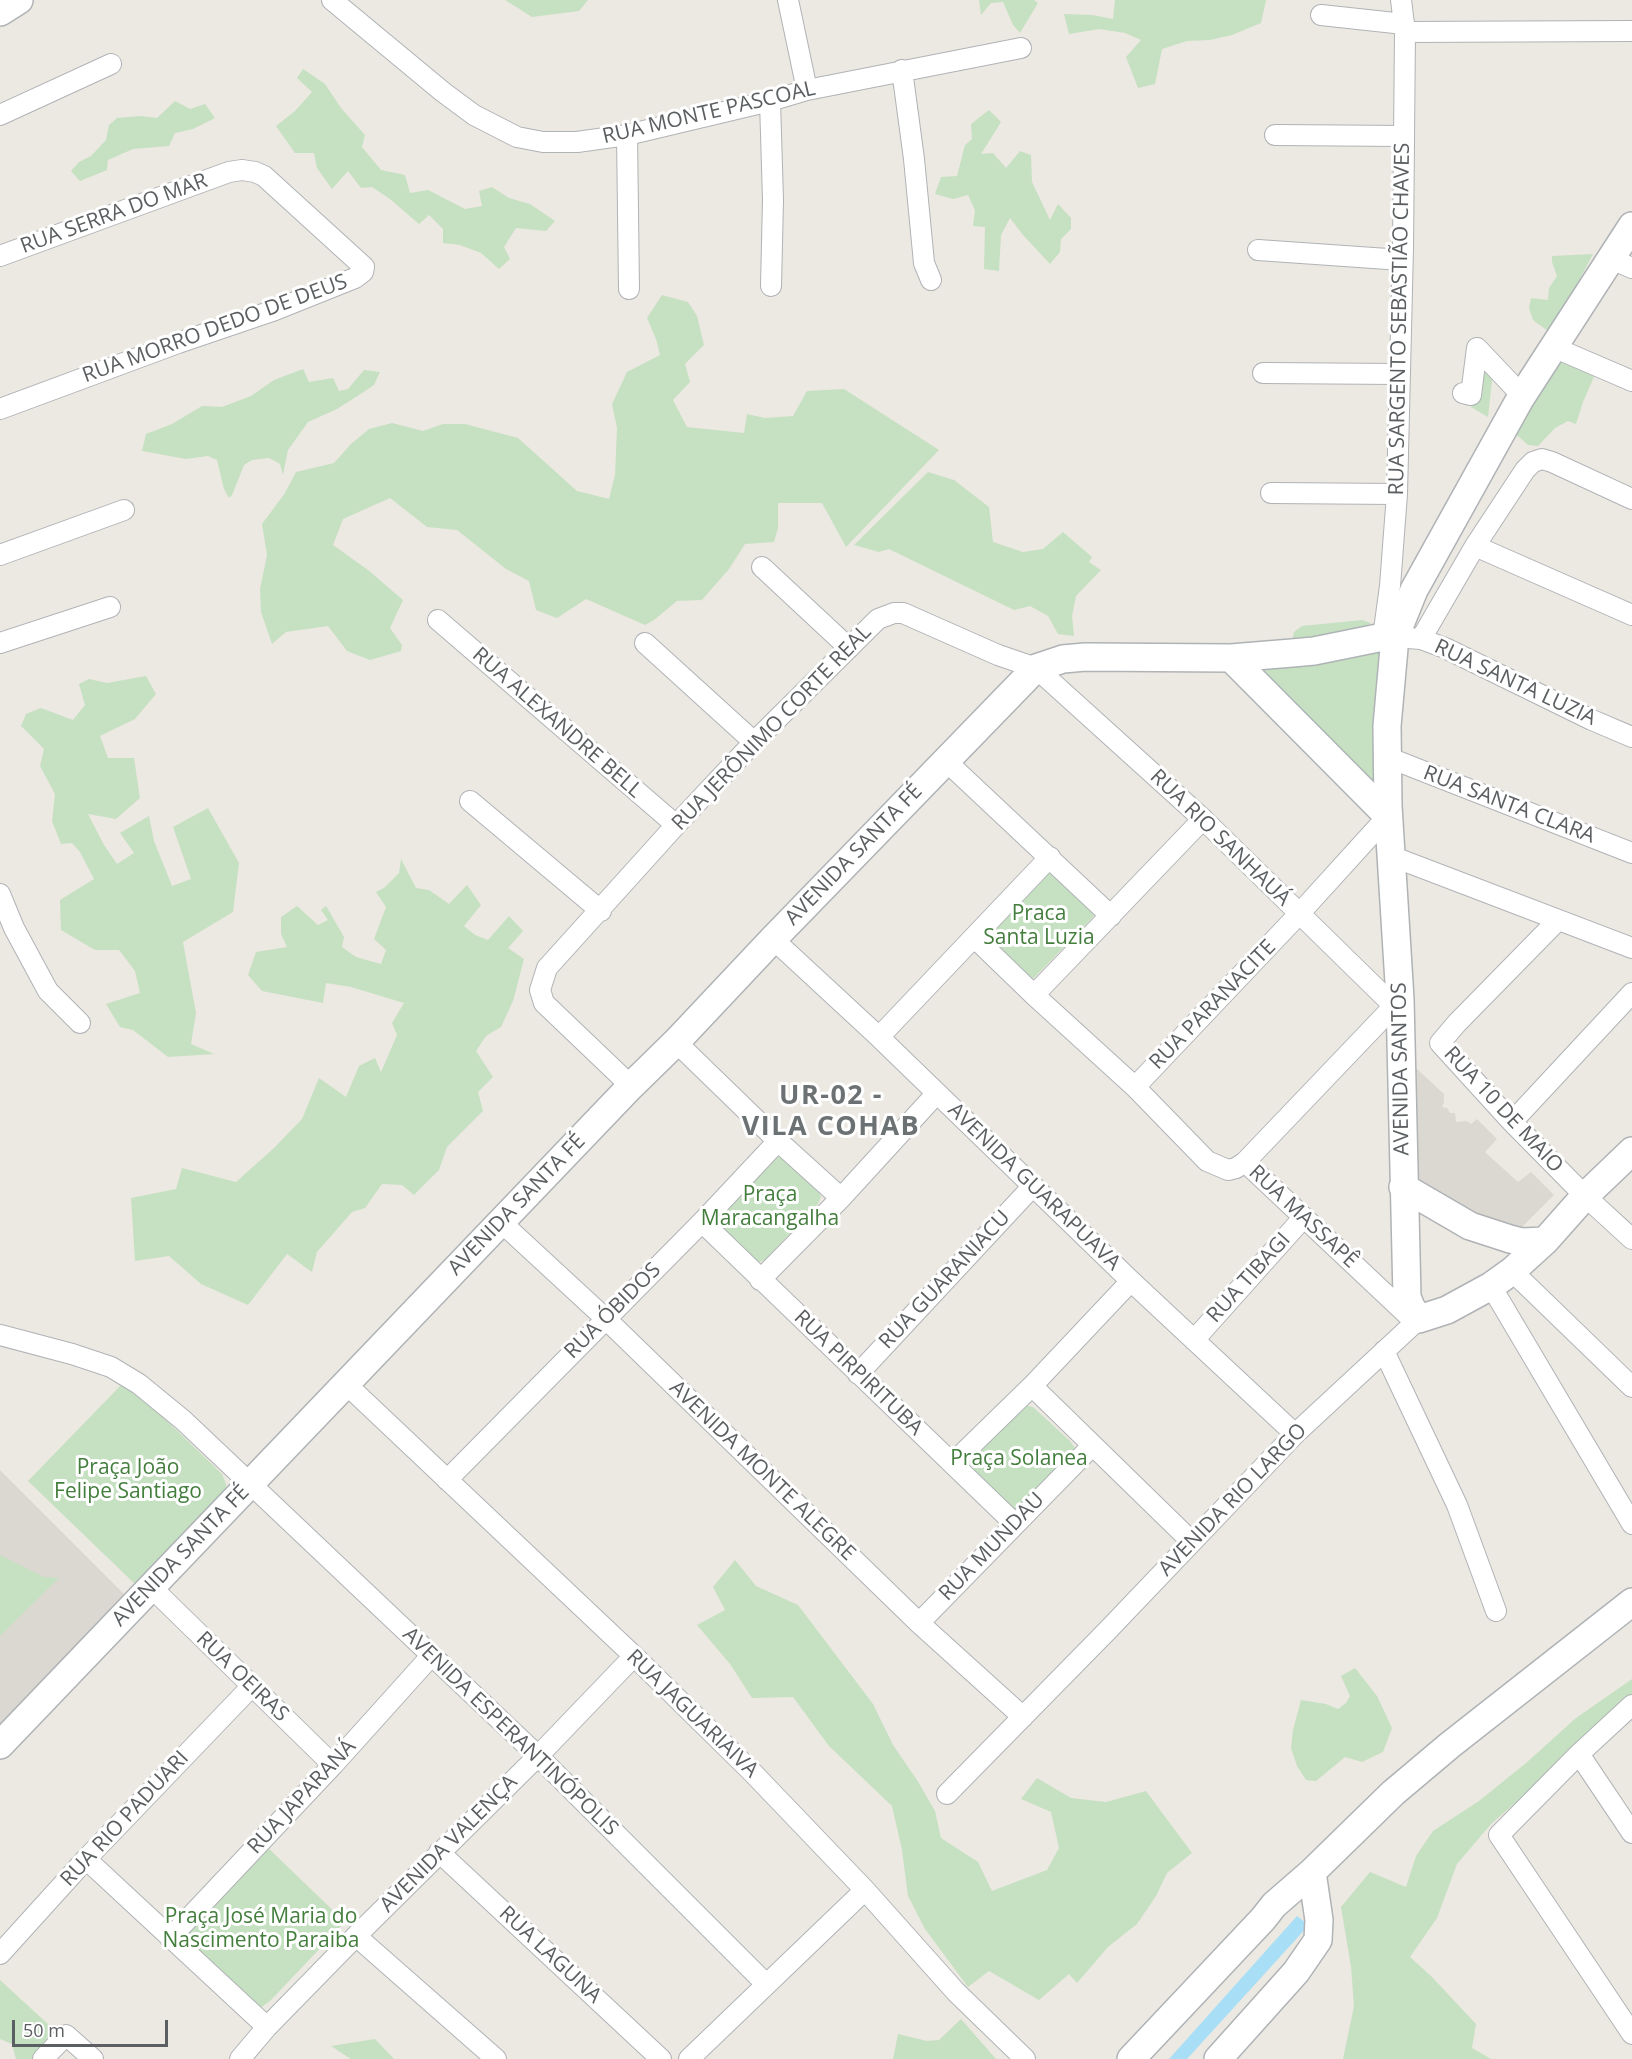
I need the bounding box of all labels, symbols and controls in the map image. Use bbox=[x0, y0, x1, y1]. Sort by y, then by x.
street label: RUA MONTE PASCOAL bbox=[600, 76, 818, 150]
street label: RUA SARGENTO SEBASTIÃO CHAVES bbox=[1384, 143, 1416, 495]
street label: RUA SERRA DO MAR bbox=[17, 168, 211, 260]
street label: RUA MORRO DEDO DE DEUS bbox=[79, 269, 351, 389]
street label: RUA JERÔNIMO CORTE REAL bbox=[667, 620, 877, 836]
street label: RUA SANTA LUZIA bbox=[1430, 635, 1600, 731]
street label: RUA ALEXANDRE BELL bbox=[467, 642, 647, 804]
street label: RUA SANTA CLARA bbox=[1420, 761, 1598, 849]
street label: RUA RIO SANHAUÁ bbox=[1145, 764, 1295, 912]
street label: AVENIDA SANTA FÉ bbox=[780, 779, 928, 931]
park label: Praca Santa Luzia bbox=[983, 901, 1095, 951]
street label: RUA PARANACITE bbox=[1145, 935, 1281, 1075]
street label: AVENIDA SANTOS bbox=[1387, 982, 1415, 1156]
street label: RUA 10 DE MAIO bbox=[1438, 1042, 1568, 1178]
district label: UR-02 - VILA COHAB bbox=[742, 1080, 920, 1143]
street label: AVENIDA GUARAPUAVA bbox=[942, 1098, 1126, 1276]
street label: AVENIDA SANTA FÉ bbox=[443, 1129, 591, 1281]
street label: RUA MASSAPÊ bbox=[1243, 1160, 1363, 1274]
park label: Praça Maracangalha bbox=[701, 1182, 839, 1232]
street label: RUA GUARANIACU bbox=[874, 1205, 1016, 1355]
street label: RUA TIBAGI bbox=[1202, 1228, 1296, 1328]
street label: RUA ÓBIDOS bbox=[560, 1258, 666, 1364]
street label: RUA PIRPIRITUBA bbox=[788, 1305, 928, 1441]
street label: AVENIDA MONTE ALEGRE bbox=[664, 1376, 860, 1566]
street label: AVENIDA RIO LARGO bbox=[1154, 1418, 1312, 1582]
park label: Praça Solanea bbox=[950, 1446, 1088, 1472]
park label: Praça João Felipe Santiago bbox=[54, 1455, 202, 1505]
street label: AVENIDA SANTA FÉ bbox=[107, 1480, 255, 1632]
street label: RUA MUNDAU bbox=[934, 1488, 1050, 1606]
street label: AVENIDA ESPERANTINÓPOLIS bbox=[397, 1622, 623, 1842]
street label: RUA OEIRAS bbox=[191, 1627, 293, 1727]
street label: RUA JAGUARIAIVA bbox=[621, 1645, 763, 1783]
street label: RUA JAPARANÁ bbox=[243, 1735, 361, 1859]
street label: RUA RIO PADUARI bbox=[56, 1746, 194, 1892]
street label: AVENIDA VALENÇA bbox=[375, 1770, 523, 1918]
street label: RUA LAGUNA bbox=[494, 1901, 606, 2009]
park label: Praça José Maria do Nascimento Paraiba bbox=[163, 1904, 359, 1954]
scale bar bbox=[15, 2008, 171, 2046]
text: 50 m bbox=[23, 2018, 65, 2042]

